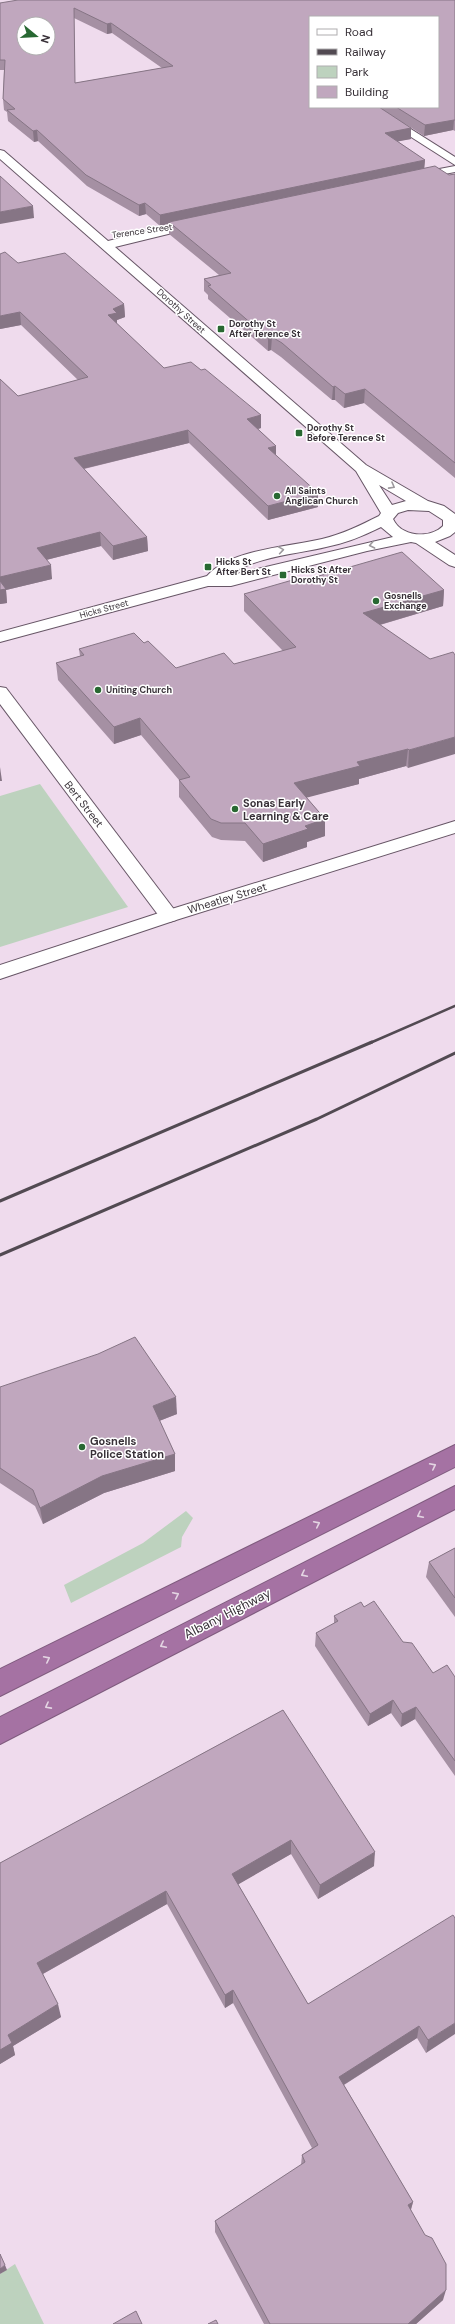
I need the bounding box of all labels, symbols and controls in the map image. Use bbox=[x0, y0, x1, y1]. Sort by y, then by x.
north arrow bbox=[16, 16, 56, 56]
legend bbox=[309, 16, 439, 108]
text: Road bbox=[345, 24, 373, 40]
text: N bbox=[38, 33, 53, 45]
text: Railway bbox=[345, 44, 386, 60]
text: Park bbox=[345, 64, 369, 80]
text: Building bbox=[345, 84, 389, 100]
street label: Terence Street bbox=[111, 221, 173, 241]
street label: Dorothy Street bbox=[154, 286, 208, 336]
place label: Dorothy St After Terence St bbox=[229, 318, 301, 340]
marker: Dorothy St After Terence St bbox=[216, 324, 226, 334]
place label: Dorothy St Before Terence St bbox=[307, 422, 385, 444]
marker: Dorothy St Before Terence St bbox=[294, 428, 304, 438]
one-way arrow bbox=[388, 481, 395, 488]
place label: All Saints Anglican Church bbox=[285, 485, 358, 507]
marker: All Saints Anglican Church bbox=[272, 491, 282, 501]
one-way arrow bbox=[369, 540, 375, 548]
one-way arrow bbox=[278, 546, 284, 555]
place label: Hicks St After Bert St bbox=[216, 556, 271, 578]
marker: Hicks St After Bert St bbox=[203, 562, 213, 572]
place label: Hicks St After Dorothy St bbox=[291, 564, 352, 586]
marker: Hicks St After Dorothy St bbox=[278, 570, 288, 580]
place label: Gosnells Exchange bbox=[384, 590, 427, 612]
marker: Gosnells Exchange bbox=[371, 596, 381, 606]
street label: Hicks Street bbox=[78, 597, 130, 621]
place label: Uniting Church bbox=[106, 684, 172, 696]
marker: Uniting Church bbox=[93, 685, 103, 695]
street label: Bert Street bbox=[61, 778, 107, 830]
place label: Sonas Early Learning & Care bbox=[243, 796, 329, 823]
marker: Sonas Early Learning & Care bbox=[230, 804, 240, 814]
street label: Wheatley Street bbox=[186, 879, 268, 917]
place label: Gosnells Police Station bbox=[90, 1434, 164, 1461]
marker: Gosnells Police Station bbox=[77, 1442, 87, 1452]
one-way arrow bbox=[429, 1463, 437, 1471]
one-way arrow bbox=[417, 1510, 424, 1518]
one-way arrow bbox=[313, 1521, 320, 1529]
one-way arrow bbox=[301, 1569, 308, 1576]
street label: Albany Highway bbox=[181, 1584, 273, 1643]
one-way arrow bbox=[172, 1592, 179, 1600]
one-way arrow bbox=[160, 1641, 168, 1648]
one-way arrow bbox=[43, 1656, 50, 1664]
one-way arrow bbox=[45, 1701, 52, 1708]

